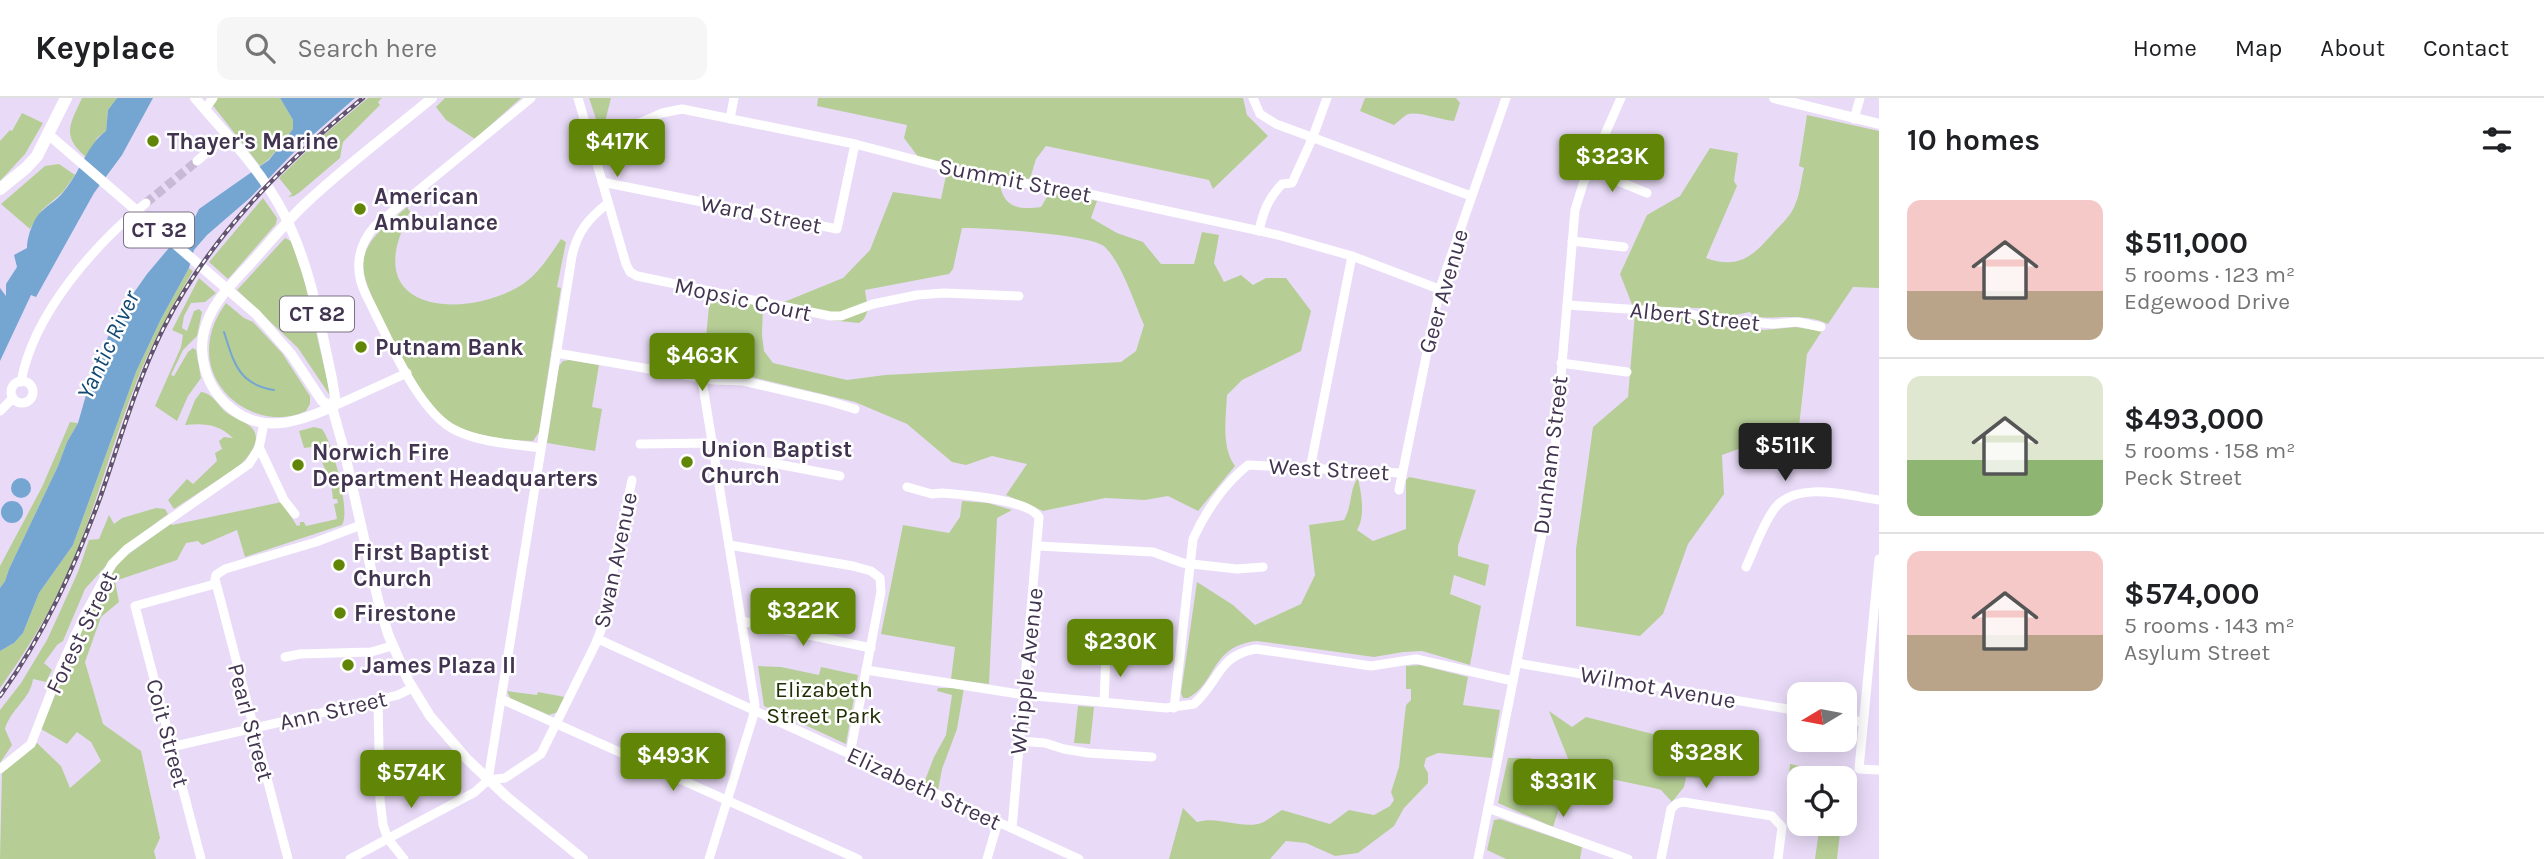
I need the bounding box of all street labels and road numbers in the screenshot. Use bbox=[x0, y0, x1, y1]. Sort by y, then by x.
street label: Summit Street bbox=[936, 152, 1094, 209]
street label: Ward Street bbox=[698, 190, 824, 240]
road number: CT 32 bbox=[124, 212, 194, 248]
street label: Geer Avenue bbox=[1413, 226, 1474, 356]
street label: Mopsic Court bbox=[672, 272, 814, 327]
road number: CT 82 bbox=[280, 296, 354, 332]
street label: Albert Street bbox=[1629, 296, 1762, 337]
street label: Dunham Street bbox=[1527, 374, 1574, 536]
street label: West Street bbox=[1268, 453, 1390, 486]
street label: Swan Avenue bbox=[588, 490, 643, 631]
street label: Forest Street bbox=[40, 566, 123, 698]
street label: Whipple Avenue bbox=[1004, 586, 1049, 756]
street label: Pearl Street bbox=[222, 660, 279, 784]
street label: Wilmot Avenue bbox=[1578, 661, 1738, 714]
street label: Coit Street bbox=[140, 676, 195, 790]
street label: Ann Street bbox=[277, 685, 390, 736]
street label: Elizabeth Street bbox=[843, 741, 1005, 836]

